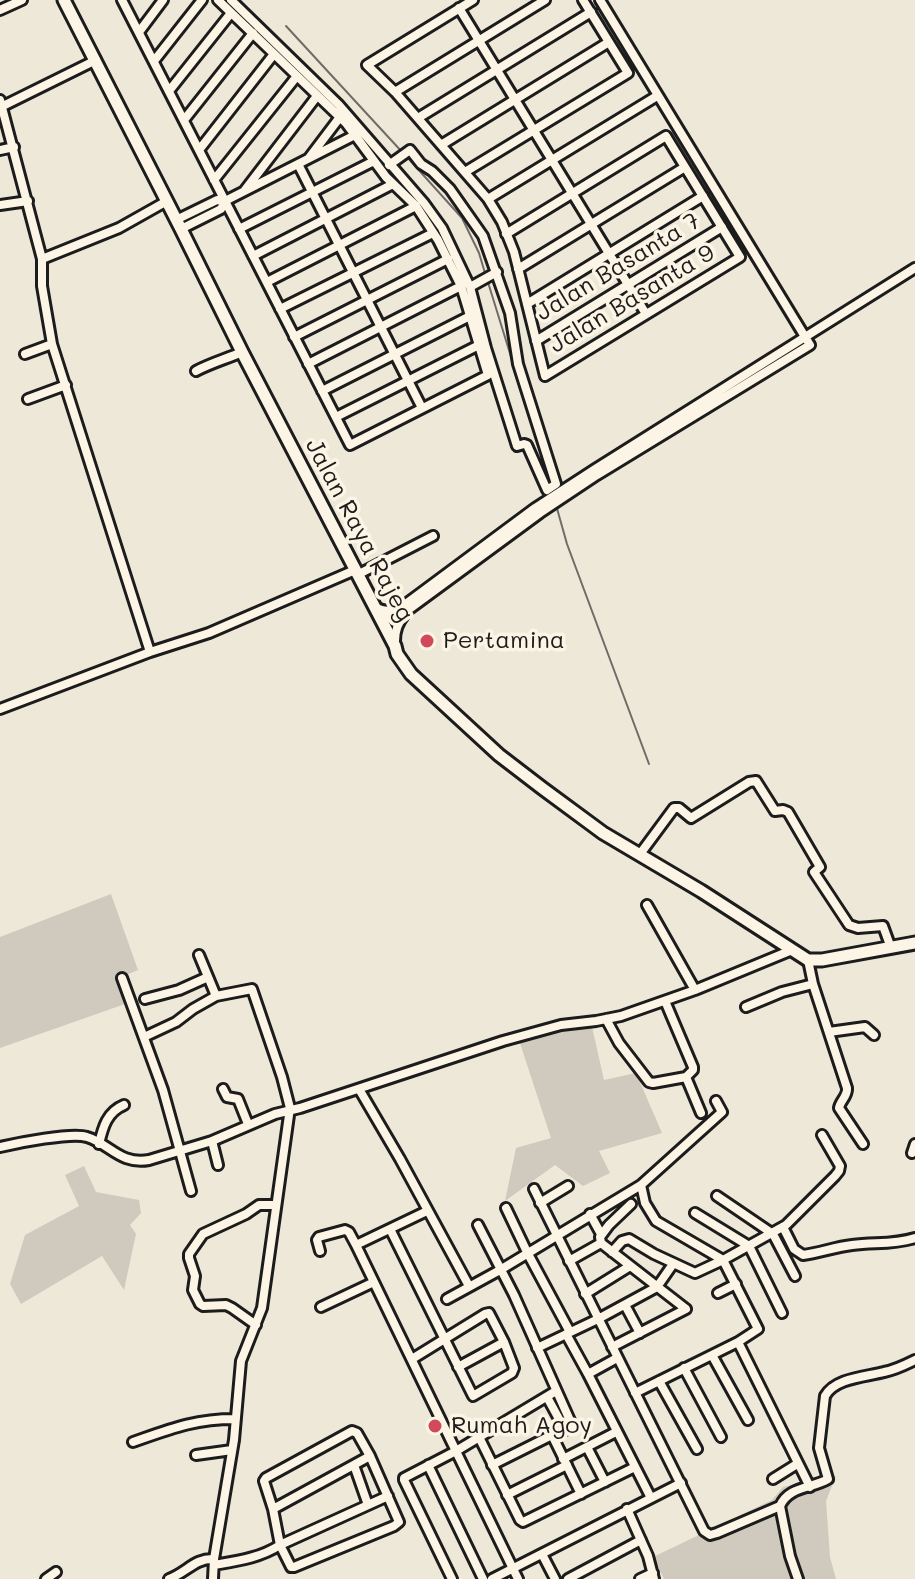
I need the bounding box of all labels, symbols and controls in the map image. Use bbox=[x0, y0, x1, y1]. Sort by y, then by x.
street label: Jalan Basanta 7 bbox=[531, 207, 705, 327]
street label: Jalan Basanta 9 bbox=[544, 238, 720, 360]
street label: Jalan Raya Rajeg bbox=[299, 434, 419, 626]
place label: Pertamina bbox=[443, 627, 565, 655]
marker: Pertamina bbox=[418, 632, 436, 650]
place label: Rumah Agoy bbox=[451, 1412, 592, 1440]
marker: Rumah Agoy bbox=[426, 1417, 444, 1435]

